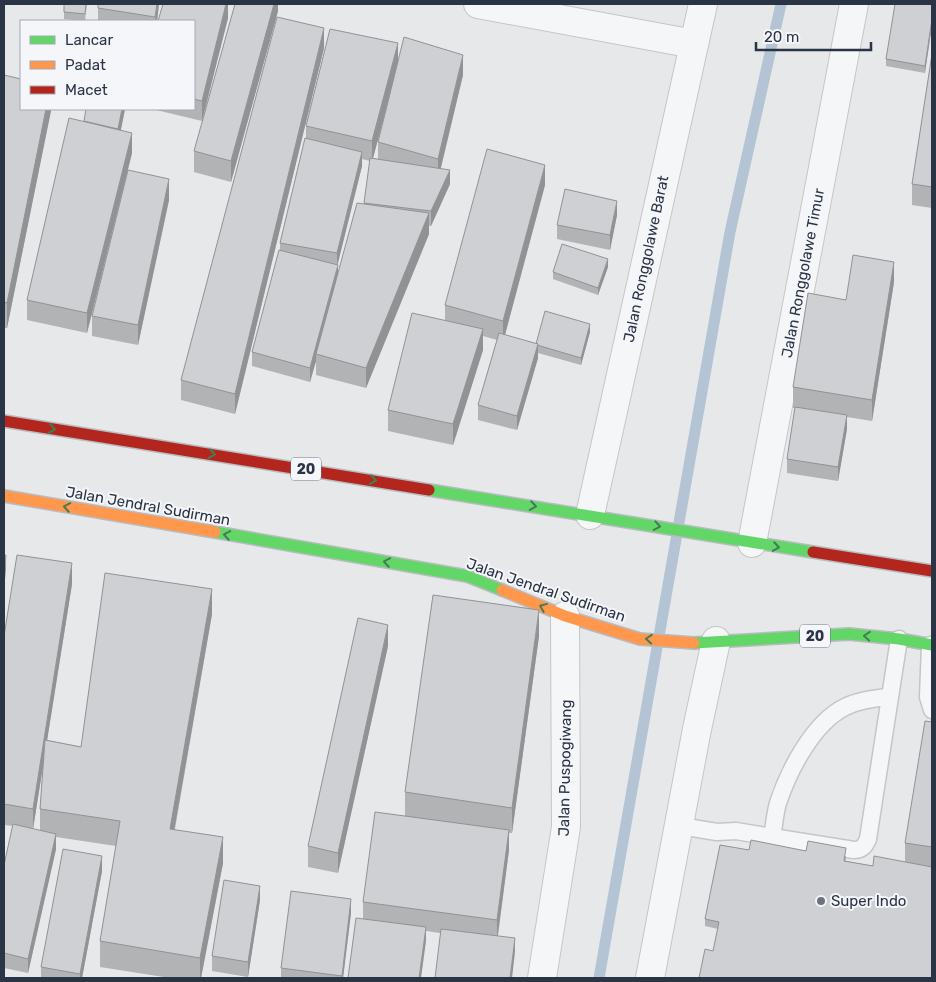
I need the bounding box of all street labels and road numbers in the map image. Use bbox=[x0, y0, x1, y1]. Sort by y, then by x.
street label: Jalan Ronggolawe Barat bbox=[620, 174, 673, 344]
street label: Jalan Ronggolawe Timur bbox=[778, 187, 828, 359]
road number: 20 bbox=[291, 458, 321, 480]
street label: Jalan Jendral Sudirman bbox=[64, 483, 232, 529]
street label: Jalan Jendral Sudirman bbox=[464, 554, 628, 626]
road number: 20 bbox=[800, 624, 830, 648]
street label: Jalan Puspogiwang bbox=[555, 699, 575, 837]

